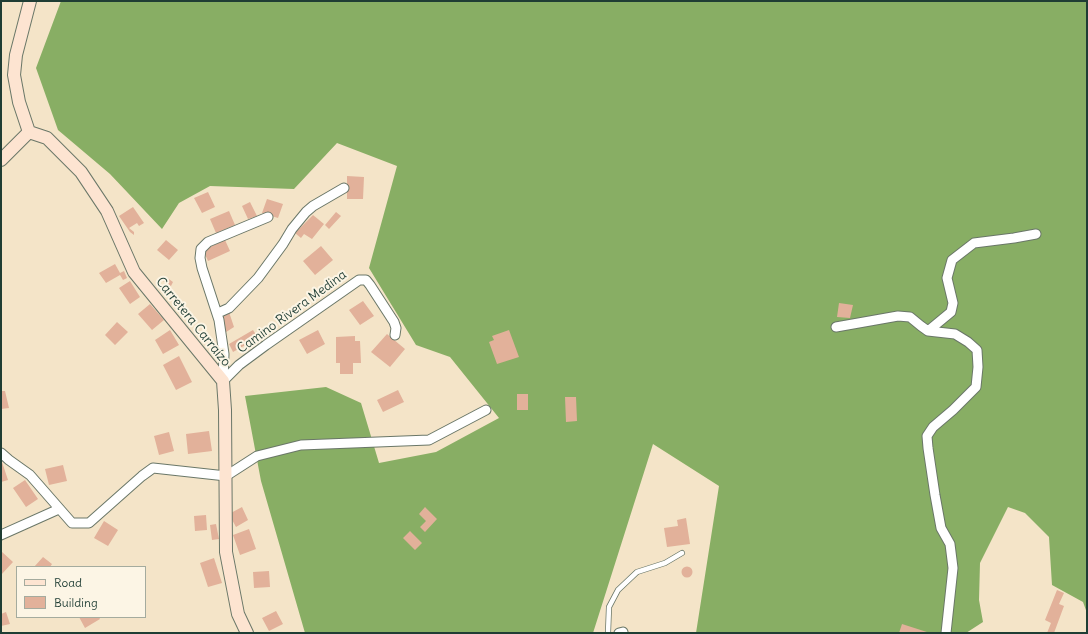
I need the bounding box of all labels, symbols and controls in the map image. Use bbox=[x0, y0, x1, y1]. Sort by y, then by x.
street label: Camino Rivera Medina bbox=[234, 267, 350, 357]
street label: Carretera Carraízo bbox=[152, 274, 234, 370]
legend bbox=[16, 566, 146, 618]
text: Road bbox=[54, 575, 82, 590]
text: Building bbox=[54, 595, 98, 610]

